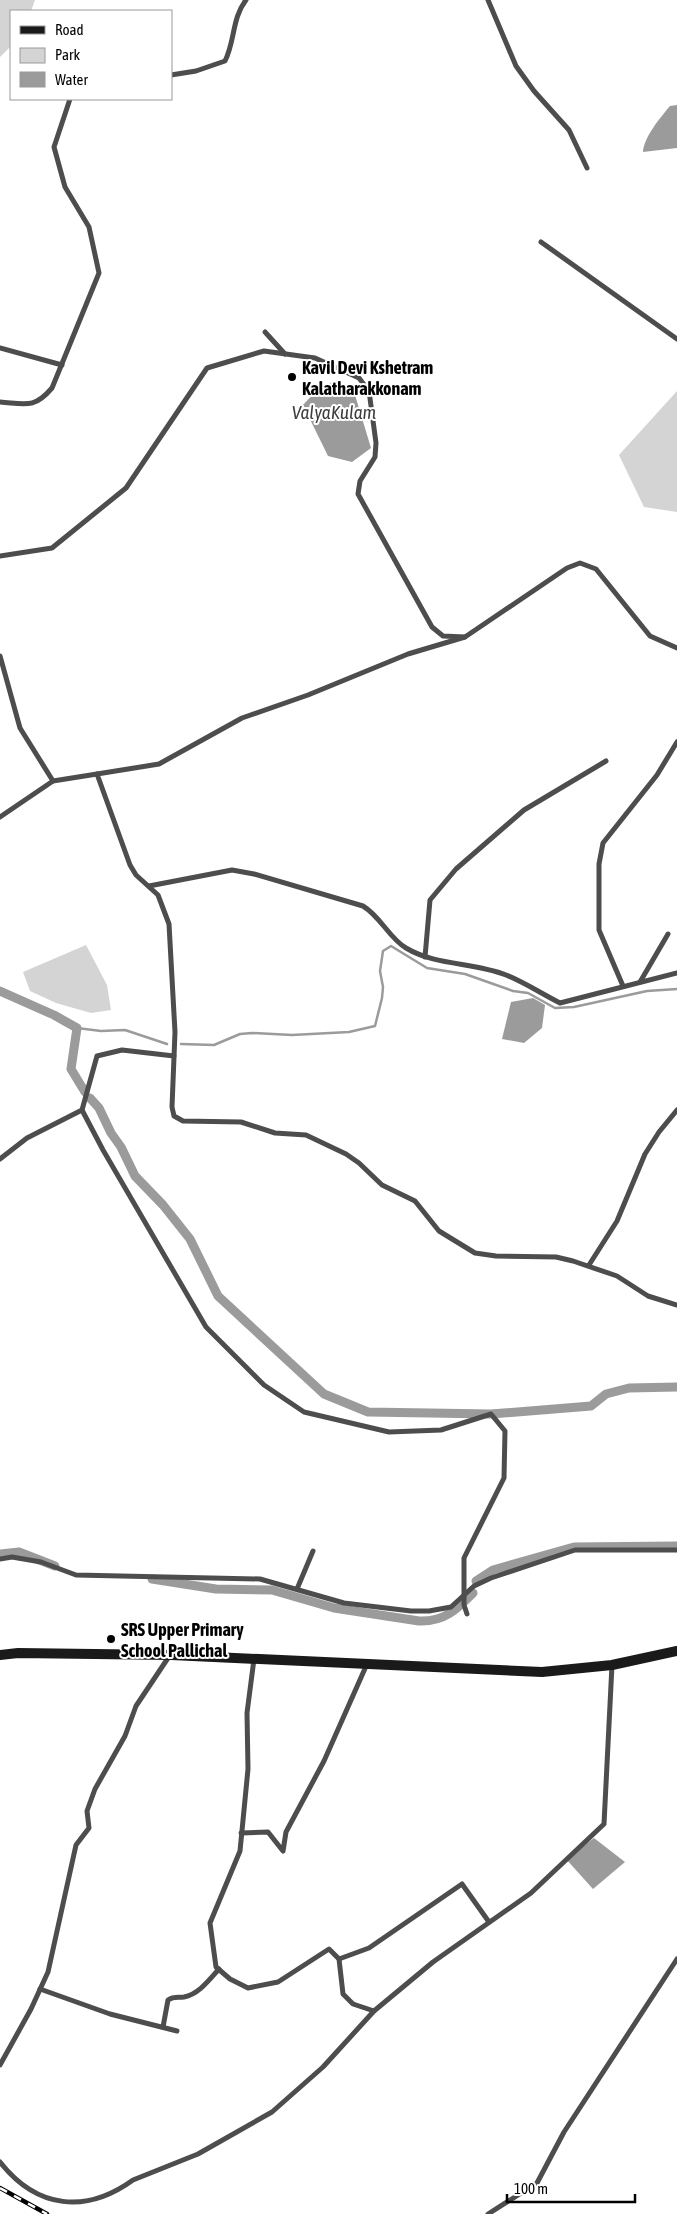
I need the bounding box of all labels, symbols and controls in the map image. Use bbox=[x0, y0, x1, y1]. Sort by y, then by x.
legend bbox=[10, 10, 172, 100]
text: Road bbox=[55, 21, 84, 38]
text: Park bbox=[55, 46, 80, 63]
text: Water bbox=[55, 71, 88, 88]
place label: Kavil Devi Kshetram Kalatharakkonam bbox=[302, 357, 433, 399]
marker: Kavil Devi Kshetram Kalatharakkonam bbox=[286, 371, 298, 383]
water label: ValyaKulam bbox=[292, 401, 377, 423]
place label: SRS Upper Primary School Pallichal bbox=[121, 1619, 244, 1661]
marker: SRS Upper Primary School Pallichal bbox=[105, 1633, 117, 1645]
scale bar bbox=[507, 2172, 634, 2204]
text: 100 m bbox=[514, 2180, 548, 2197]

